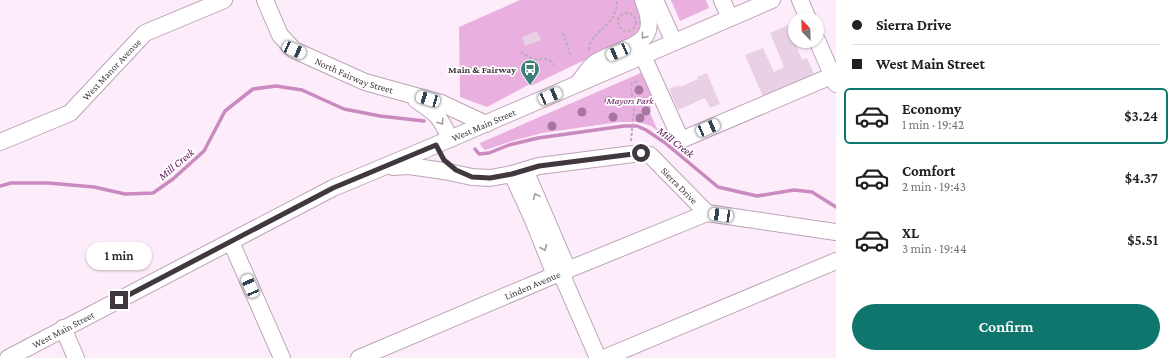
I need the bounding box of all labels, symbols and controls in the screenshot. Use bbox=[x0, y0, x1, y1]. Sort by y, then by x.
north arrow bbox=[788, 12, 824, 48]
map controls bbox=[788, 12, 824, 48]
text: Sierra Drive bbox=[876, 17, 951, 33]
one-way arrow bbox=[642, 32, 649, 39]
street label: West Manor Avenue bbox=[80, 35, 143, 102]
car bbox=[281, 40, 307, 60]
car bbox=[605, 42, 631, 62]
street label: North Fairway Street bbox=[314, 55, 395, 95]
text: West Main Street bbox=[876, 56, 985, 72]
bus stop icon: Main & Fairway bbox=[519, 58, 541, 86]
place label: Main & Fairway bbox=[448, 64, 516, 75]
car bbox=[537, 86, 563, 106]
car bbox=[415, 90, 441, 108]
park label: Mayors Park bbox=[605, 95, 654, 106]
icon: car bbox=[854, 98, 890, 134]
text: Economy bbox=[902, 101, 961, 117]
street label: West Main Street bbox=[450, 106, 518, 143]
text: $3.24 bbox=[1124, 108, 1158, 124]
one-way arrow bbox=[436, 117, 443, 124]
text: 1 min · 19:42 bbox=[902, 117, 964, 132]
car bbox=[695, 118, 721, 138]
water label: Mill Creek bbox=[655, 124, 698, 160]
route start bbox=[632, 144, 650, 162]
water label: Mill Creek bbox=[155, 145, 197, 183]
icon: car bbox=[854, 160, 890, 196]
text: Comfort bbox=[902, 163, 956, 179]
street label: Sierra Drive bbox=[659, 165, 701, 206]
text: $4.37 bbox=[1125, 170, 1158, 186]
text: 2 min · 19:43 bbox=[902, 179, 966, 194]
one-way arrow bbox=[533, 192, 541, 200]
car bbox=[708, 207, 734, 223]
icon: car bbox=[854, 222, 890, 258]
text: XL bbox=[902, 225, 919, 241]
text: $5.51 bbox=[1127, 232, 1158, 248]
text: 3 min · 19:44 bbox=[902, 241, 967, 256]
callout: 1 min bbox=[86, 242, 152, 270]
one-way arrow bbox=[540, 245, 548, 252]
text: 1 min bbox=[105, 248, 133, 263]
street label: Linden Avenue bbox=[503, 268, 562, 301]
car bbox=[240, 273, 260, 299]
route end bbox=[110, 291, 128, 309]
button: Confirm bbox=[852, 304, 1160, 350]
street label: West Main Street bbox=[30, 308, 96, 350]

